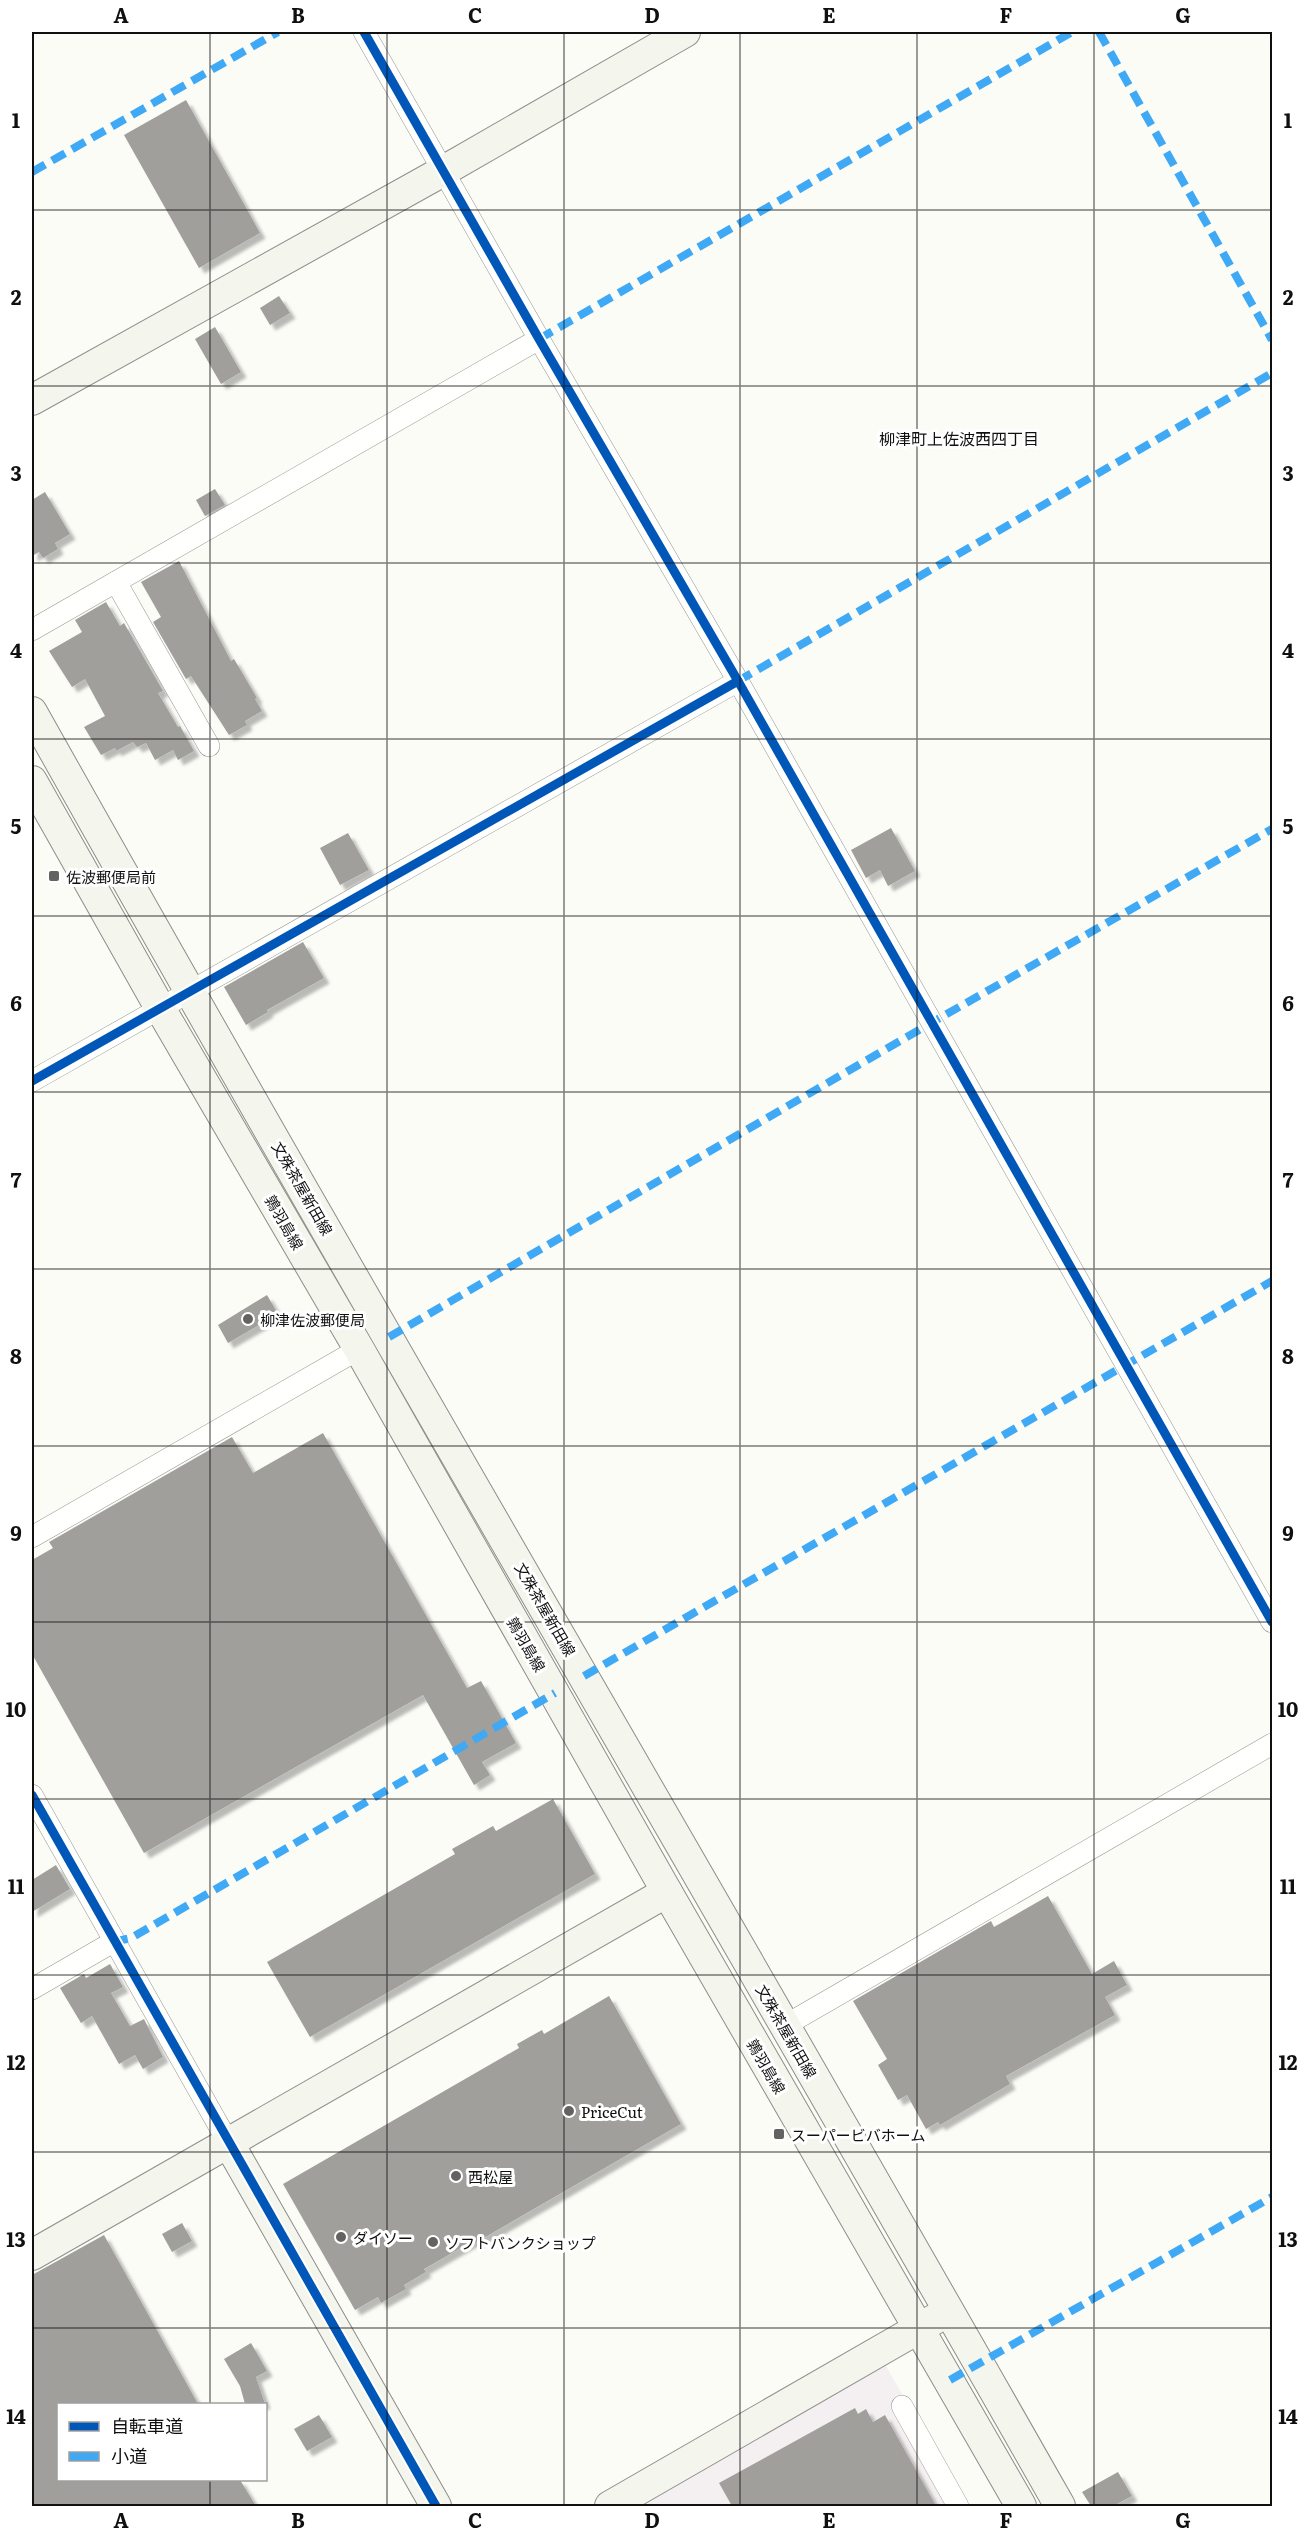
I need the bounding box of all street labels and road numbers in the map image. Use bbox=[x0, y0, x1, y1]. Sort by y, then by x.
street label: 文殊茶屋新田線 bbox=[267, 1137, 339, 1239]
street label: 鶉羽島線 bbox=[260, 1190, 310, 1254]
street label: 文殊茶屋新田線 bbox=[510, 1558, 582, 1660]
street label: 鶉羽島線 bbox=[502, 1612, 552, 1676]
street label: 文殊茶屋新田線 bbox=[751, 1980, 823, 2082]
street label: 鶉羽島線 bbox=[742, 2034, 792, 2098]

